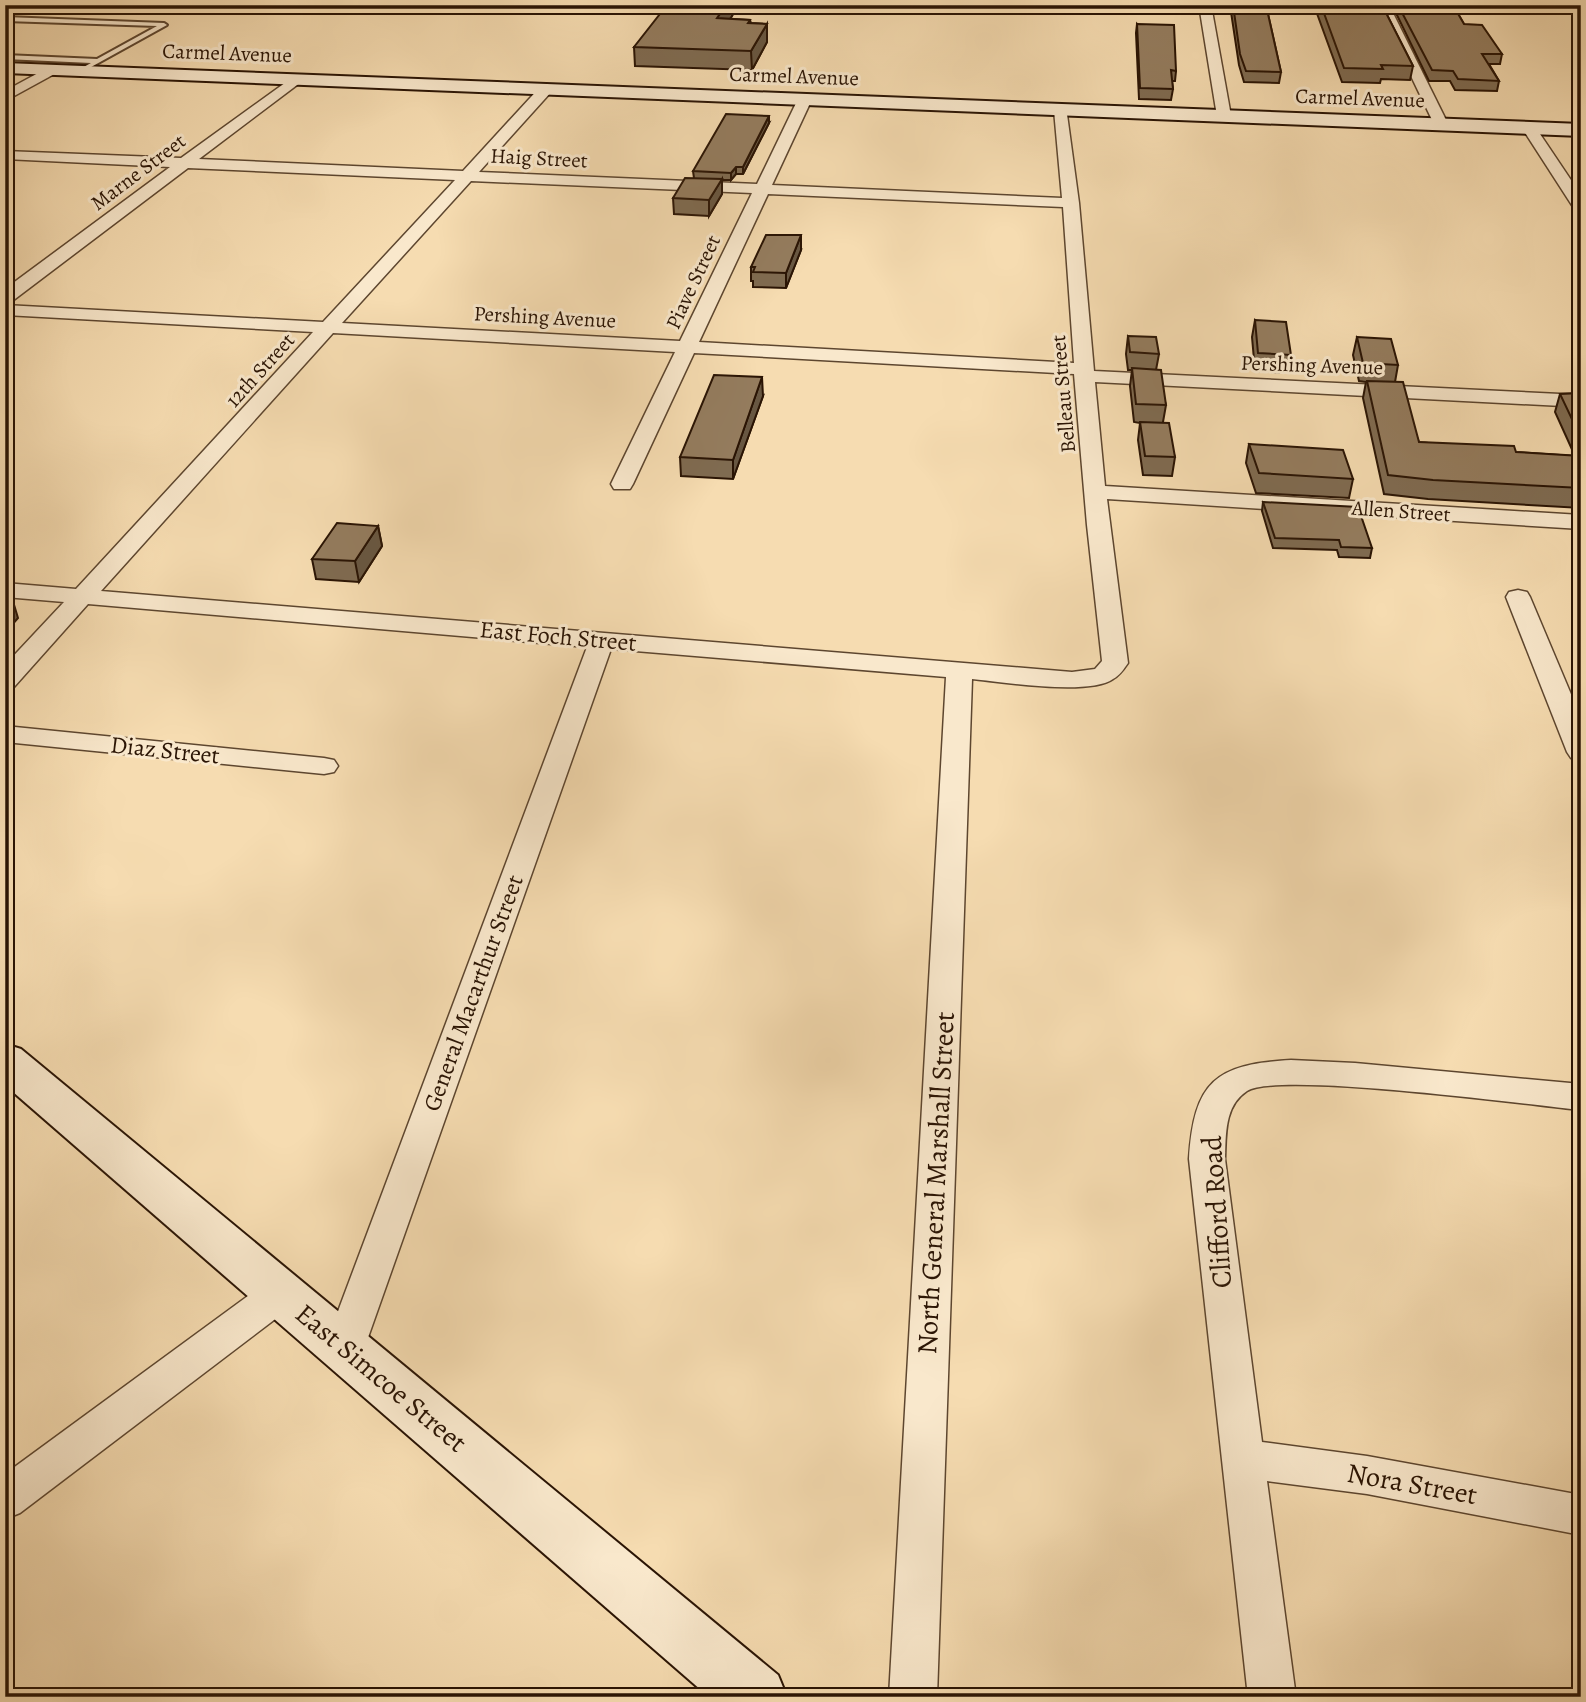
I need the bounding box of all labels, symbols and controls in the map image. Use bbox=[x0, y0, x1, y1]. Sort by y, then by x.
street label: Carmel Avenue bbox=[162, 37, 292, 69]
street label: Carmel Avenue bbox=[729, 60, 859, 92]
street label: Carmel Avenue bbox=[1295, 82, 1425, 114]
street label: Marne Street bbox=[85, 127, 191, 217]
street label: Haig Street bbox=[490, 141, 588, 175]
street label: Piave Street bbox=[659, 230, 727, 334]
street label: Pershing Avenue bbox=[473, 299, 617, 335]
street label: 12th Street bbox=[219, 327, 301, 413]
street label: Belleau Street bbox=[1044, 334, 1082, 454]
street label: Pershing Avenue bbox=[1240, 349, 1384, 381]
street label: Allen Street bbox=[1350, 494, 1451, 528]
street label: East Foch Street bbox=[478, 613, 638, 659]
street label: Diaz Street bbox=[109, 728, 221, 772]
street label: General Macarthur Street bbox=[415, 870, 531, 1116]
street label: North General Marshall Street bbox=[908, 1011, 964, 1355]
street label: Clifford Road bbox=[1193, 1134, 1241, 1289]
street label: East Simcoe Street bbox=[287, 1295, 475, 1461]
street label: Nora Street bbox=[1344, 1454, 1480, 1514]

